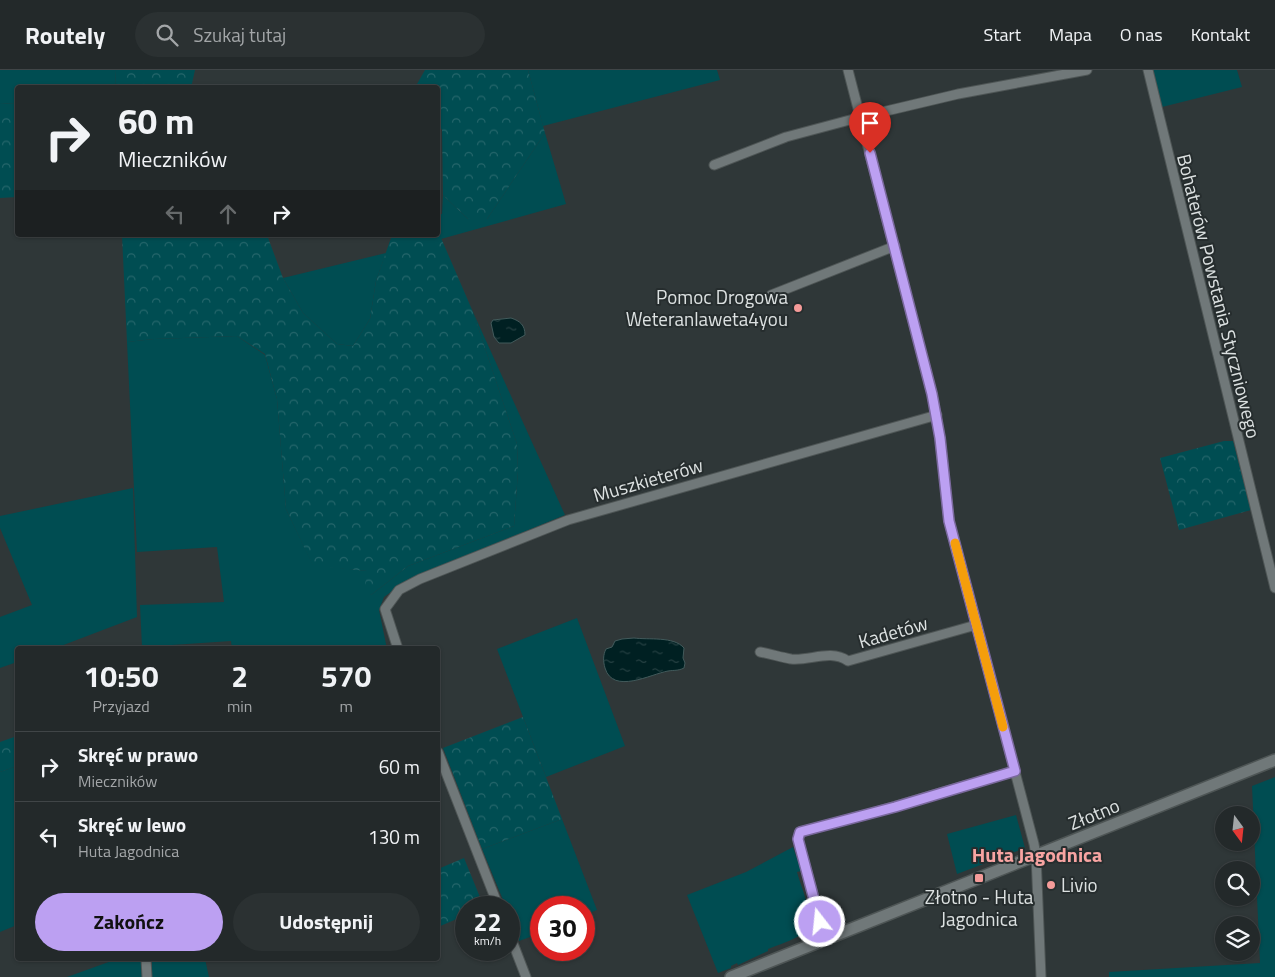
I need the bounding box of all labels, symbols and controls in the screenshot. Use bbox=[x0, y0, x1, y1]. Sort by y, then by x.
search box bbox=[135, 12, 485, 57]
text: Routely bbox=[25, 17, 105, 53]
text: Szukaj tutaj bbox=[193, 20, 286, 49]
icon: search bbox=[153, 21, 181, 49]
text: Start bbox=[984, 21, 1021, 48]
text: Mapa bbox=[1049, 21, 1092, 48]
text: O nas bbox=[1120, 21, 1163, 48]
text: Kontakt bbox=[1191, 21, 1250, 48]
text: 60 m bbox=[118, 94, 194, 148]
pin bbox=[849, 102, 891, 153]
icon: right bbox=[35, 105, 100, 170]
icon: arrive bbox=[856, 109, 884, 137]
text: Mieczników bbox=[118, 142, 227, 176]
street label: Bohaterów Powstania Styczniowego bbox=[1170, 151, 1269, 441]
icon: left bbox=[161, 200, 189, 228]
icon: ahead bbox=[214, 200, 242, 228]
icon: right bbox=[267, 200, 295, 228]
place label: Pomoc Drogowa Weteranlaweta4you bbox=[626, 282, 788, 333]
marker: Pomoc Drogowa Weteranlaweta4you bbox=[792, 302, 804, 314]
street label: Muszkieterów bbox=[589, 450, 706, 509]
street label: Kadetów bbox=[855, 608, 931, 655]
text: 10:50 bbox=[84, 653, 158, 699]
text: 2 bbox=[231, 653, 248, 699]
text: 570 bbox=[321, 653, 371, 699]
text: Przyjazd bbox=[92, 694, 150, 718]
text: min bbox=[227, 694, 252, 718]
text: m bbox=[340, 694, 353, 718]
text: Skręć w prawo bbox=[78, 740, 198, 769]
text: 60 m bbox=[379, 752, 420, 781]
icon: right bbox=[35, 753, 63, 781]
text: Mieczników bbox=[78, 769, 157, 793]
street label: Złotno bbox=[1064, 790, 1124, 837]
north arrow bbox=[1215, 806, 1260, 851]
map controls bbox=[1215, 806, 1260, 961]
text: Skręć w lewo bbox=[78, 810, 186, 839]
text: 130 m bbox=[368, 822, 420, 851]
icon: left bbox=[35, 823, 63, 851]
text: Huta Jagodnica bbox=[78, 839, 179, 863]
district label: Huta Jagodnica bbox=[972, 839, 1102, 870]
button: search bbox=[1215, 861, 1260, 906]
place label: Livio bbox=[1061, 870, 1098, 899]
marker: Złotno - Huta Jagodnica bbox=[973, 872, 985, 884]
marker: Livio bbox=[1045, 879, 1057, 891]
place label: Złotno - Huta Jagodnica bbox=[925, 882, 1034, 933]
button: Zakończ bbox=[35, 893, 223, 951]
button: Udostępnij bbox=[233, 893, 420, 951]
position arrow bbox=[793, 895, 845, 947]
speed limit sign: 30 bbox=[530, 896, 595, 961]
text: 22 bbox=[473, 903, 502, 941]
button: layers bbox=[1215, 916, 1260, 961]
text: km/h bbox=[474, 931, 501, 950]

